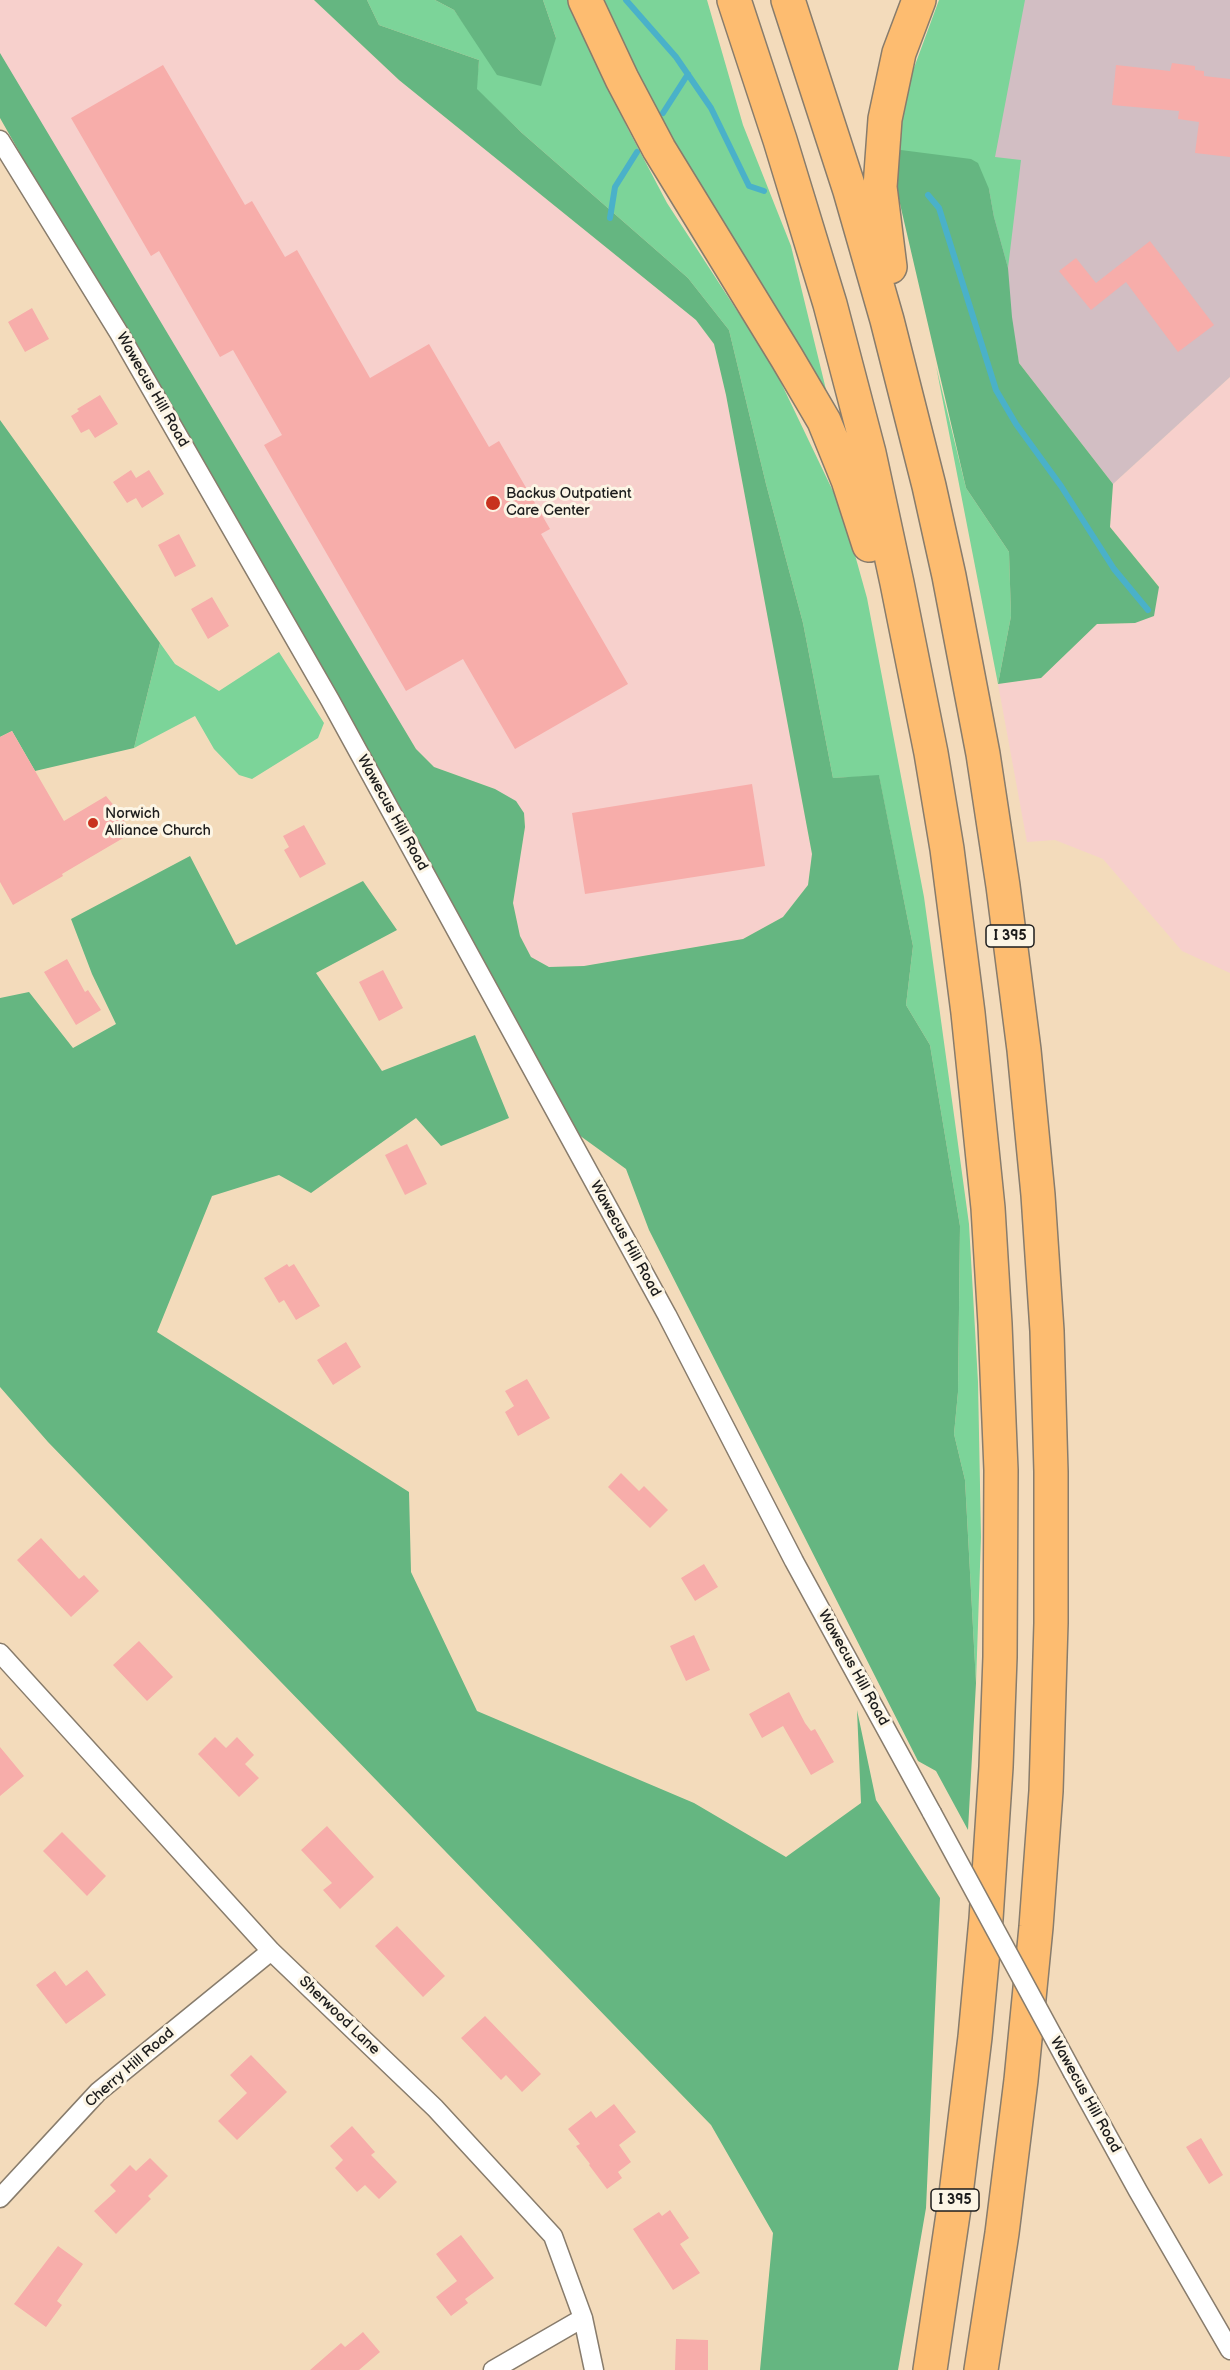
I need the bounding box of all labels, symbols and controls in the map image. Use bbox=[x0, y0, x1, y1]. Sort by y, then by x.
street label: Wawecus Hill Road bbox=[112, 329, 192, 451]
place label: Backus Outpatient Care Center bbox=[506, 485, 631, 520]
marker: Backus Outpatient Care Center bbox=[484, 494, 502, 512]
street label: Wawecus Hill Road bbox=[353, 752, 431, 874]
place label: Norwich Alliance Church bbox=[105, 805, 211, 840]
marker: Norwich Alliance Church bbox=[86, 816, 100, 830]
road number: I 395 bbox=[986, 925, 1034, 947]
street label: Wawecus Hill Road bbox=[586, 1178, 664, 1300]
street label: Wawecus Hill Road bbox=[814, 1607, 892, 1729]
street label: Sherwood Lane bbox=[295, 1973, 383, 2059]
street label: Cherry Hill Road bbox=[82, 2025, 178, 2111]
street label: Wawecus Hill Road bbox=[1046, 2034, 1124, 2156]
road number: I 395 bbox=[931, 2189, 979, 2211]

